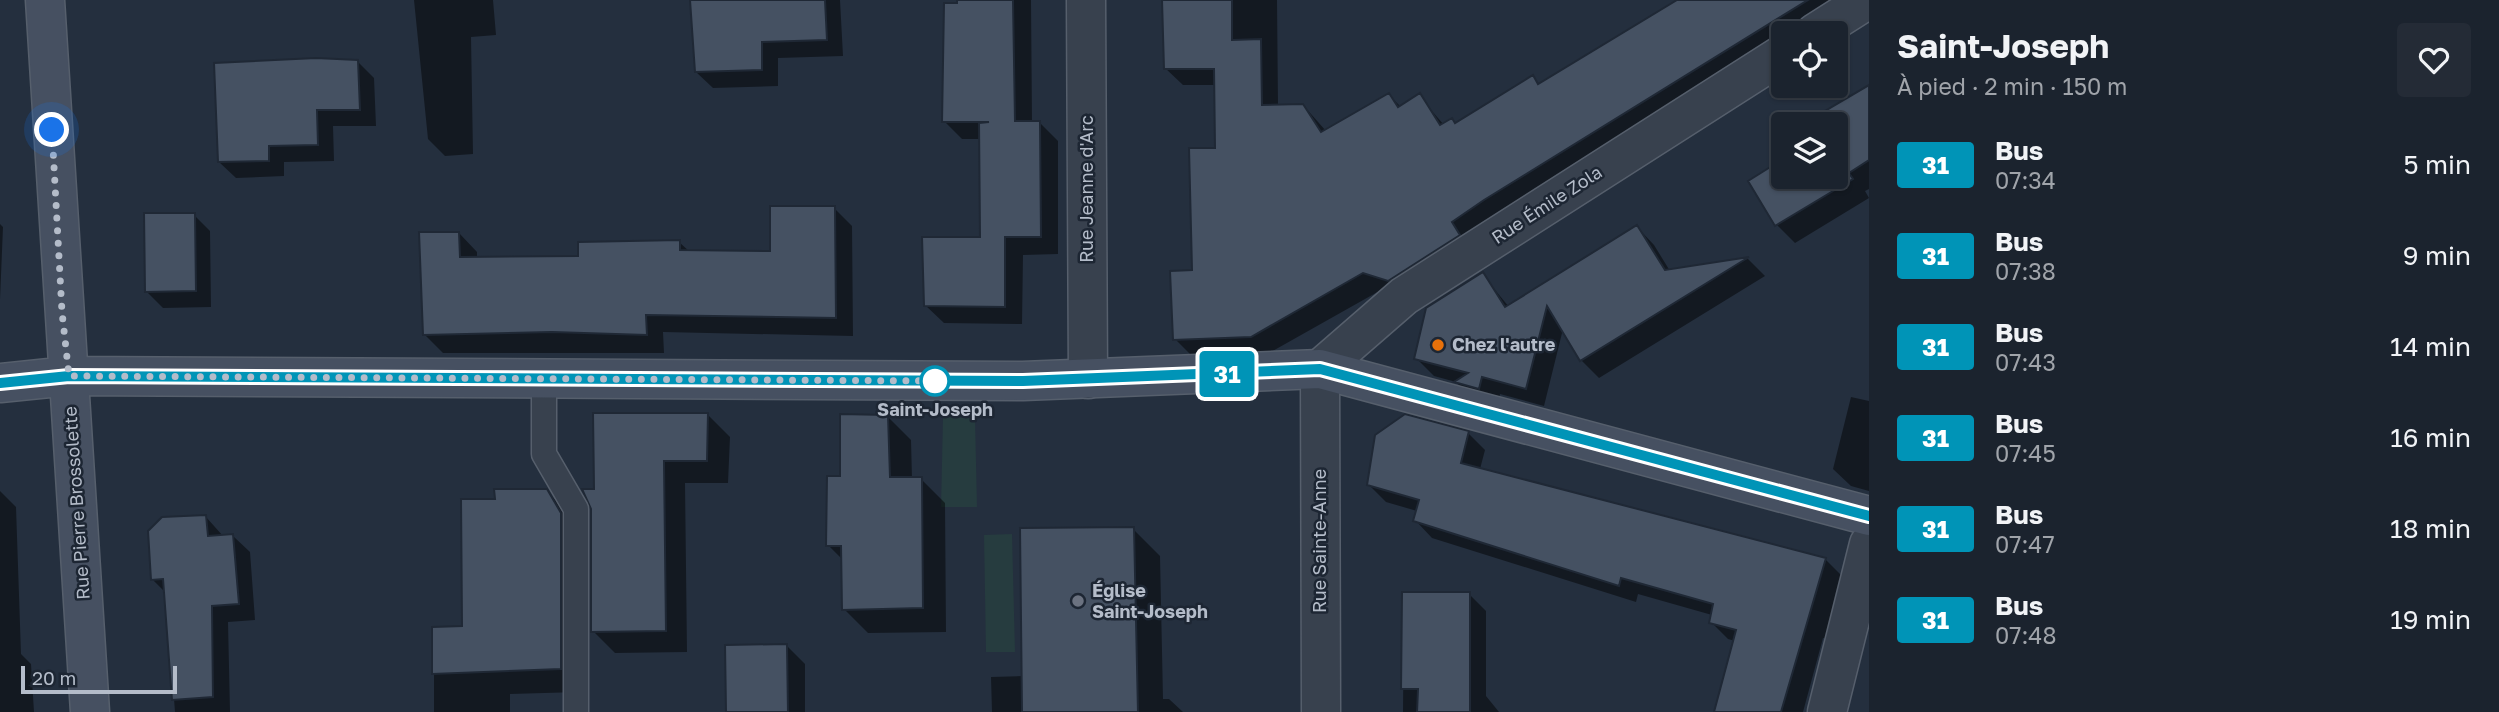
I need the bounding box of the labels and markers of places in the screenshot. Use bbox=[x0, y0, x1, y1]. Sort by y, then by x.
place label: Chez l'autre bbox=[1452, 333, 1556, 355]
marker: Chez l'autre bbox=[1430, 337, 1446, 353]
marker: Saint-Joseph bbox=[920, 366, 950, 396]
place label: Saint-Joseph bbox=[877, 398, 993, 420]
place label: Église Saint-Joseph bbox=[1092, 579, 1208, 622]
marker: Église Saint-Joseph bbox=[1070, 593, 1086, 609]

